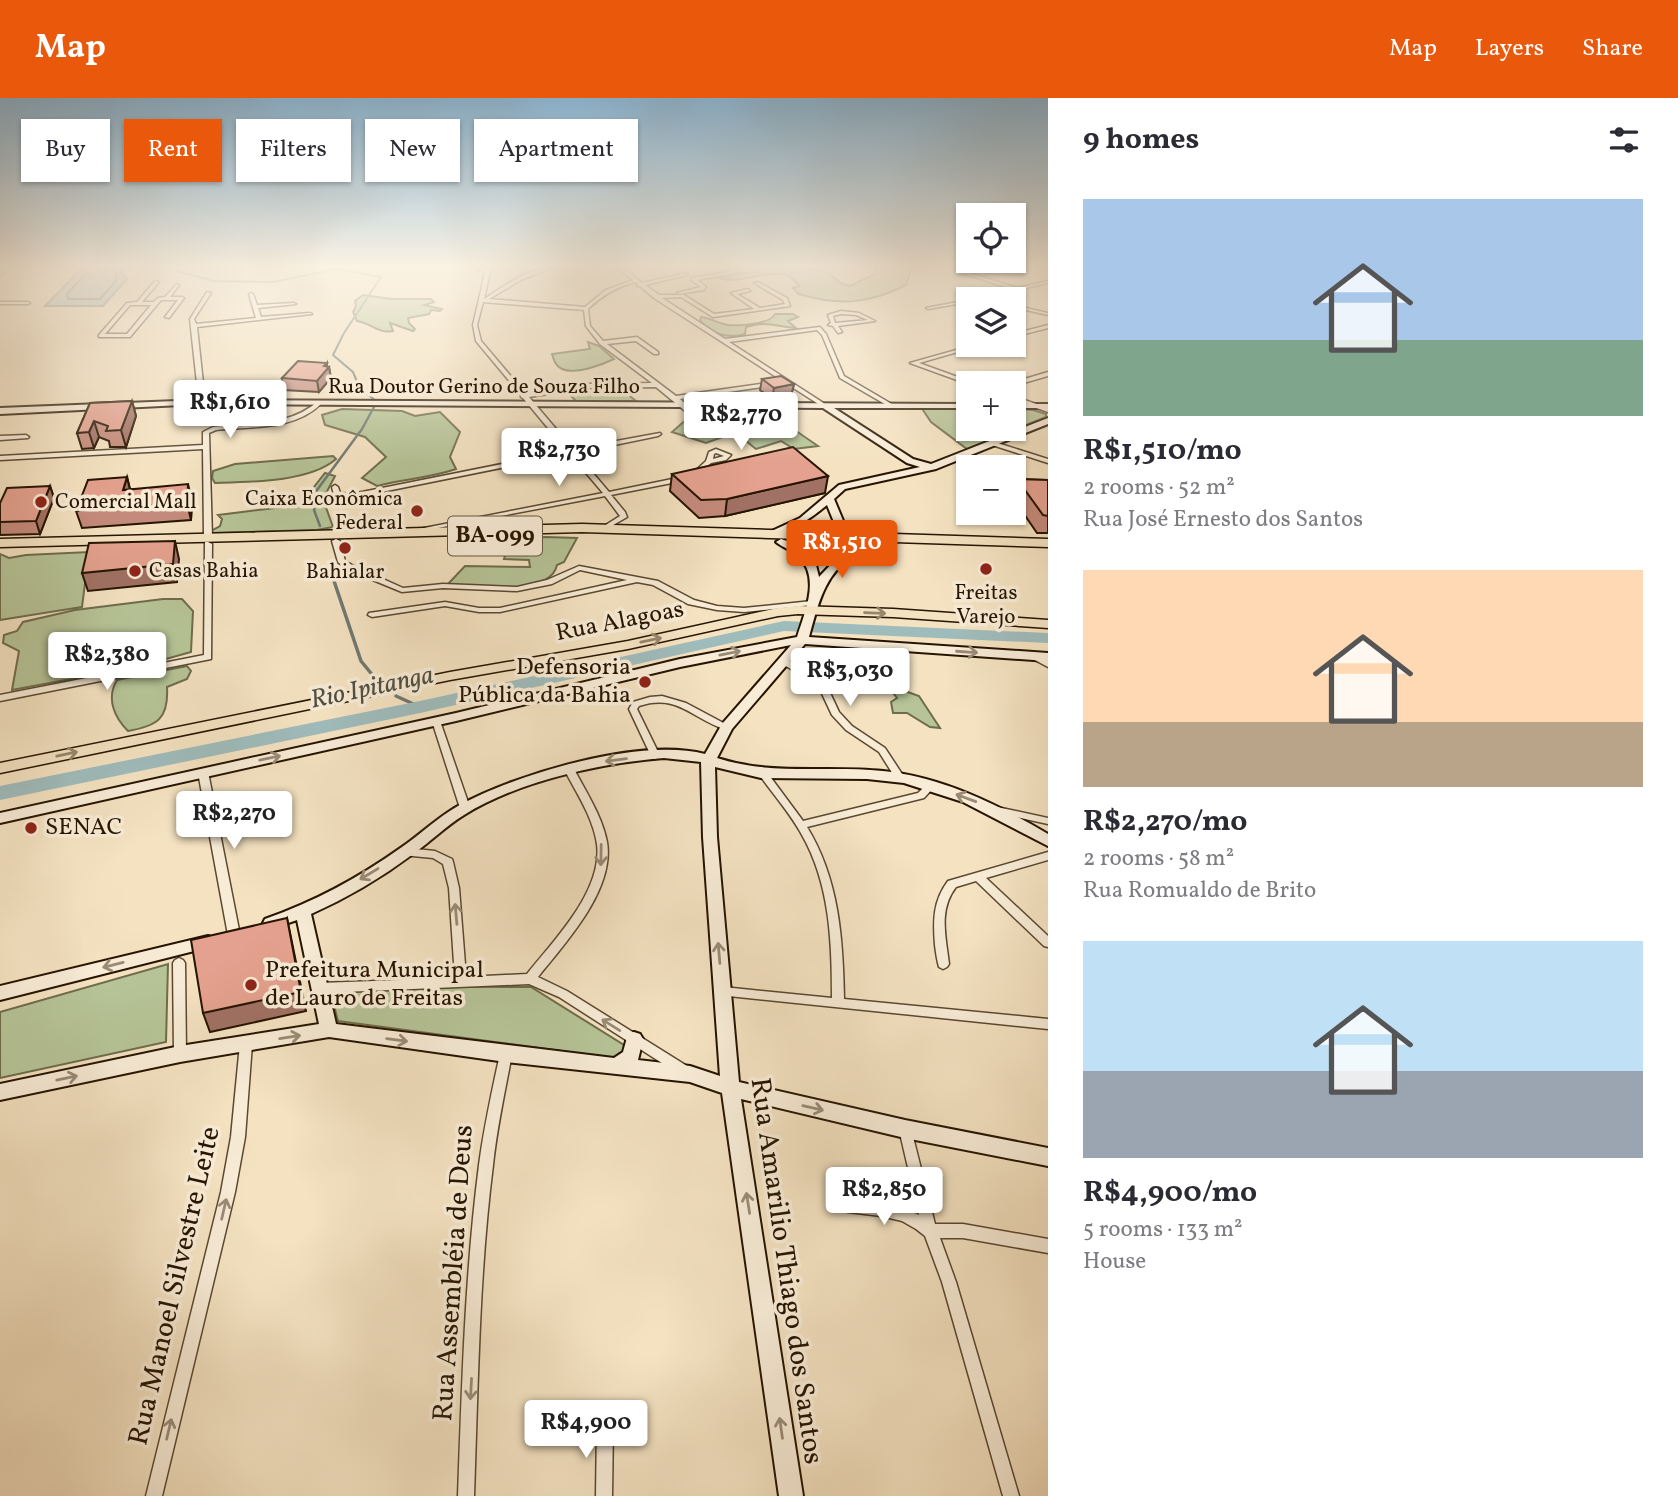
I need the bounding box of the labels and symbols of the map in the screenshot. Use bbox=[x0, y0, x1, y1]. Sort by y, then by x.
street label: Rua Doutor Gerino de Souza Filho bbox=[328, 373, 640, 402]
pin: R$1,610 bbox=[165, 380, 295, 440]
pin: R$2,770 bbox=[676, 392, 806, 452]
pin: R$2,730 bbox=[494, 428, 624, 488]
place label: Caixa Econômica Federal bbox=[245, 485, 403, 538]
place label: Comercial Mall bbox=[55, 488, 196, 517]
marker: Comercial Mall bbox=[33, 494, 49, 510]
marker: Caixa Econômica Federal bbox=[409, 503, 425, 519]
road number: BA-099 bbox=[448, 516, 542, 556]
pin: R$1,510 bbox=[777, 520, 907, 580]
marker: Bahialar bbox=[337, 540, 353, 556]
place label: Casas Bahia bbox=[149, 557, 259, 586]
place label: Bahialar bbox=[306, 558, 384, 587]
marker: Freitas Varejo bbox=[978, 561, 994, 577]
marker: Casas Bahia bbox=[127, 563, 143, 579]
place label: Freitas Varejo bbox=[954, 579, 1018, 632]
street label: Rua Alagoas bbox=[553, 593, 687, 651]
one-way arrow bbox=[863, 606, 886, 619]
pin: R$2,380 bbox=[42, 632, 172, 692]
one-way arrow bbox=[639, 633, 662, 647]
one-way arrow bbox=[718, 646, 741, 659]
one-way arrow bbox=[956, 646, 979, 659]
pin: R$3,030 bbox=[785, 648, 915, 708]
place label: Defensoria Pública da Bahia bbox=[458, 651, 631, 713]
water label: Rio Ipitanga bbox=[307, 657, 437, 719]
marker: Defensoria Pública da Bahia bbox=[637, 674, 653, 690]
one-way arrow bbox=[55, 747, 78, 761]
one-way arrow bbox=[258, 750, 281, 764]
one-way arrow bbox=[605, 753, 628, 766]
one-way arrow bbox=[955, 791, 977, 804]
pin: R$2,270 bbox=[169, 792, 299, 851]
place label: SENAC bbox=[45, 811, 122, 845]
marker: SENAC bbox=[23, 820, 39, 836]
one-way arrow bbox=[594, 843, 608, 866]
one-way arrow bbox=[359, 868, 379, 882]
one-way arrow bbox=[449, 903, 462, 925]
one-way arrow bbox=[712, 942, 725, 965]
place label: Prefeitura Municipal de Lauro de Freitas bbox=[265, 954, 484, 1016]
one-way arrow bbox=[102, 959, 125, 972]
marker: Prefeitura Municipal de Lauro de Freitas bbox=[243, 977, 259, 993]
one-way arrow bbox=[602, 1017, 621, 1032]
one-way arrow bbox=[279, 1030, 301, 1043]
one-way arrow bbox=[385, 1033, 408, 1046]
one-way arrow bbox=[55, 1070, 78, 1084]
street label: Rua Amarilio Thiago dos Santos bbox=[740, 1075, 832, 1467]
one-way arrow bbox=[801, 1102, 824, 1115]
street label: Rua Manoel Silvestre Leite bbox=[119, 1123, 231, 1449]
street label: Rua Assembléia de Deus bbox=[424, 1123, 484, 1423]
pin: R$2,850 bbox=[819, 1168, 949, 1227]
one-way arrow bbox=[741, 1192, 754, 1215]
one-way arrow bbox=[218, 1198, 231, 1221]
one-way arrow bbox=[464, 1378, 477, 1401]
pin: R$4,900 bbox=[521, 1400, 651, 1460]
one-way arrow bbox=[774, 1418, 787, 1440]
one-way arrow bbox=[163, 1419, 176, 1441]

